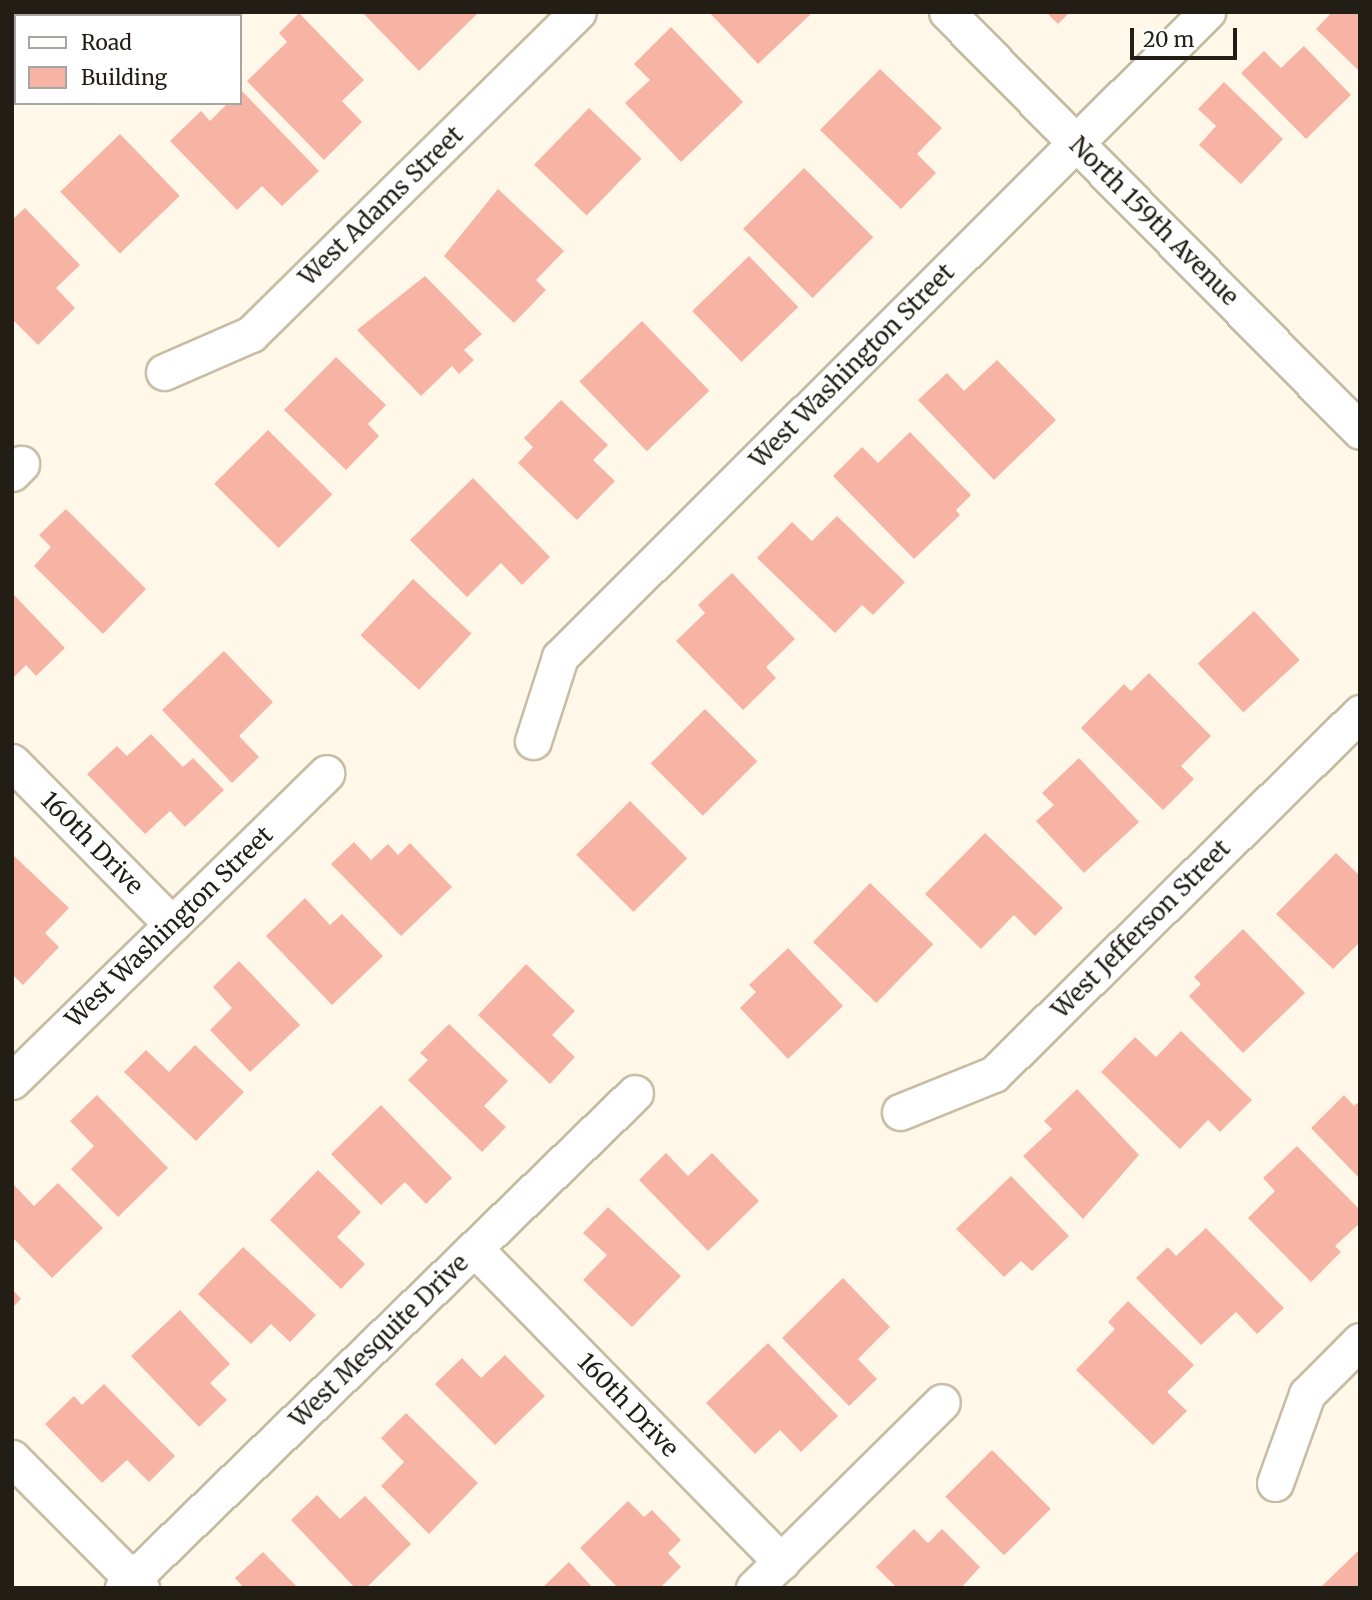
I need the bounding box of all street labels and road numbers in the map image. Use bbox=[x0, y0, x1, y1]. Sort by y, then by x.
street label: West Adams Street bbox=[293, 120, 469, 292]
street label: North 159th Avenue bbox=[1064, 131, 1244, 311]
street label: West Washington Street bbox=[744, 258, 960, 474]
street label: 160th Drive bbox=[35, 786, 149, 900]
street label: West Washington Street bbox=[59, 821, 279, 1033]
street label: West Jefferson Street bbox=[1046, 834, 1236, 1024]
street label: West Mesquite Drive bbox=[284, 1249, 474, 1433]
street label: 160th Drive bbox=[571, 1347, 685, 1463]

